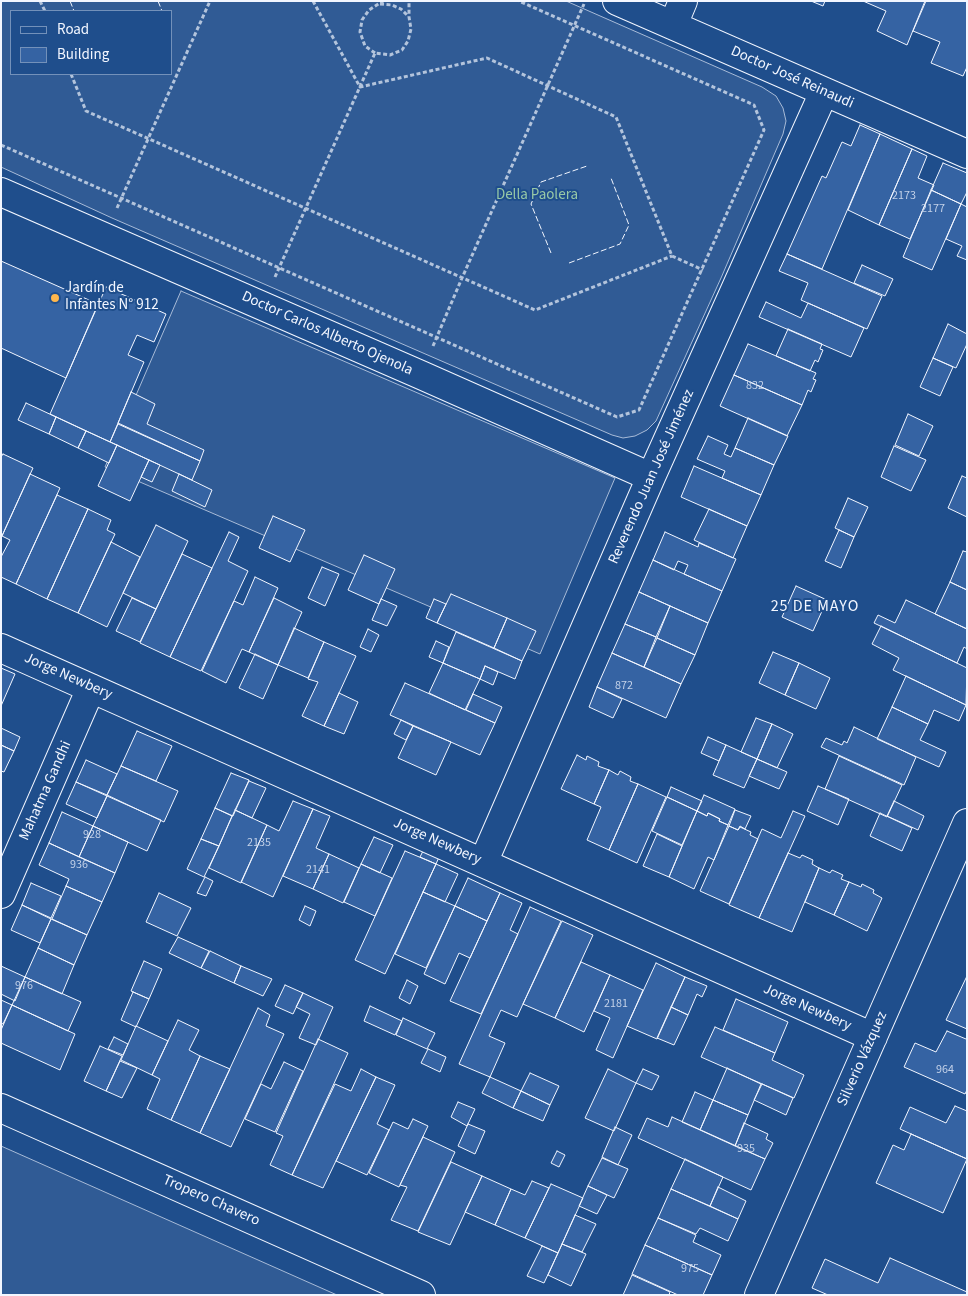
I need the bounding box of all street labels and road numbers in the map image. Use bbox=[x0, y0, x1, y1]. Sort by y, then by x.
street label: Doctor José Reinaudi bbox=[728, 43, 856, 113]
street label: Doctor Carlos Alberto Ojenola bbox=[239, 288, 415, 380]
street label: Reverendo Juan José Jiménez bbox=[605, 387, 699, 567]
street label: Jorge Newbery bbox=[21, 650, 115, 704]
street label: Mahatma Gandhi bbox=[16, 738, 76, 844]
street label: Jorge Newbery bbox=[390, 815, 484, 869]
street label: Jorge Newbery bbox=[760, 981, 854, 1035]
street label: Silverio Vázquez bbox=[834, 1009, 892, 1109]
street label: Tropero Chavero bbox=[160, 1172, 262, 1230]

